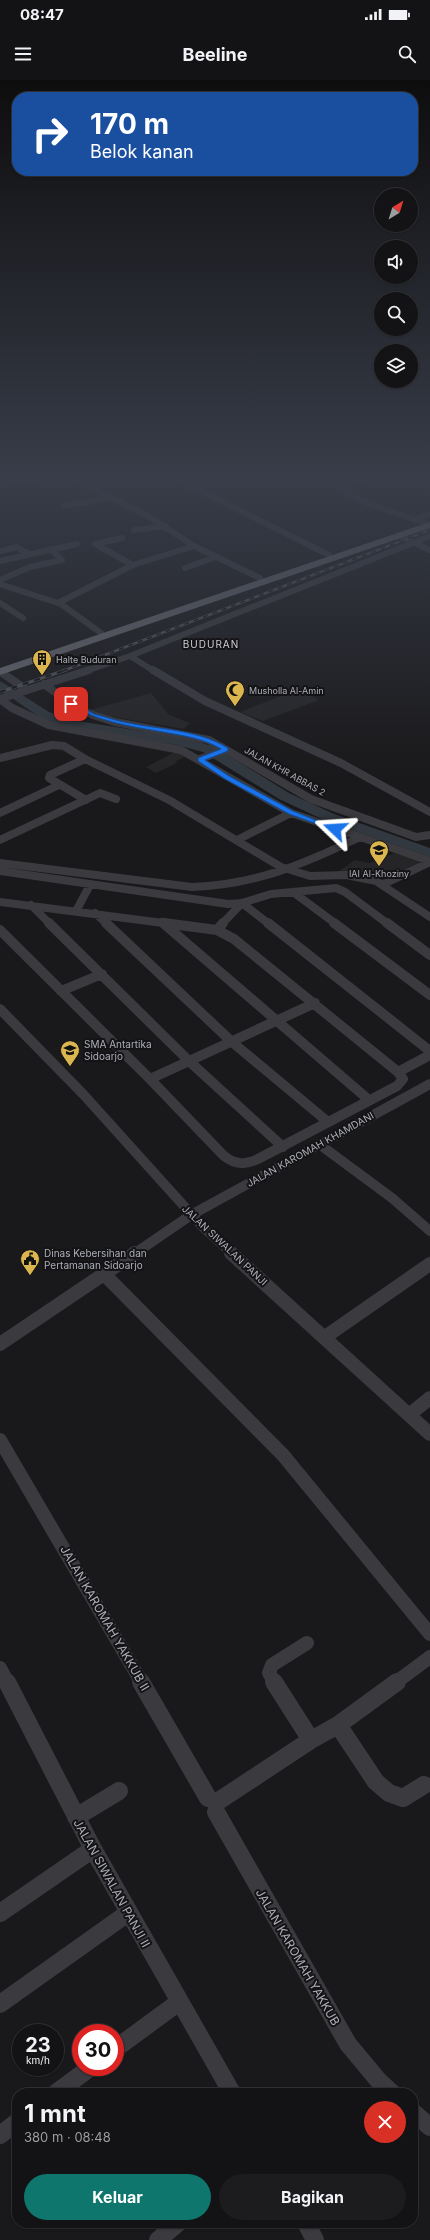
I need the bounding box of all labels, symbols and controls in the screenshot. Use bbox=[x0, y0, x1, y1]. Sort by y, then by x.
text: 08:47 bbox=[20, 5, 64, 24]
icon: menu bbox=[12, 43, 34, 65]
icon: search bbox=[396, 43, 418, 65]
text: Beeline bbox=[182, 44, 248, 65]
text: 170 m bbox=[90, 107, 169, 141]
icon: right bbox=[24, 108, 76, 160]
text: Belok kanan bbox=[90, 141, 194, 162]
north arrow bbox=[374, 188, 418, 232]
map controls bbox=[374, 188, 418, 388]
button: sound bbox=[374, 240, 418, 284]
button: search bbox=[374, 292, 418, 336]
button: layers bbox=[374, 344, 418, 388]
district label: BUDURAN bbox=[183, 638, 239, 650]
building icon: Halte Buduran bbox=[31, 648, 53, 676]
place label: Halte Buduran bbox=[56, 654, 117, 665]
mosque icon: Musholla Al-Amin bbox=[224, 679, 246, 707]
place label: Musholla Al-Amin bbox=[249, 685, 324, 696]
pin bbox=[54, 687, 88, 721]
icon: arrive bbox=[60, 693, 82, 715]
street label: JALAN KHR ABBAS 2 bbox=[243, 744, 327, 798]
position arrow bbox=[314, 808, 356, 850]
school or university icon: IAI Al-Khoziny bbox=[368, 839, 390, 867]
place label: IAI Al-Khoziny bbox=[349, 868, 409, 879]
place label: SMA Antartika Sidoarjo bbox=[84, 1038, 152, 1062]
school or university icon: SMA Antartika Sidoarjo bbox=[59, 1039, 81, 1067]
street label: JALAN KAROMAH KHAMDANI bbox=[244, 1109, 376, 1189]
street label: JALAN SIWALAN PANJI bbox=[180, 1202, 270, 1288]
place label: Dinas Kebersihan dan Pertamanan Sidoarjo bbox=[44, 1247, 147, 1271]
public building icon: Dinas Kebersihan dan Pertamanan Sidoarjo bbox=[19, 1248, 41, 1276]
street label: JALAN KAROMAH YAKKUB II bbox=[57, 1543, 153, 1693]
street label: JALAN SIWALAN PANJI II bbox=[70, 1816, 154, 1950]
street label: JALAN KAROMAH YAKKUB bbox=[253, 1886, 343, 2028]
speed limit sign: 30 bbox=[72, 2024, 124, 2076]
text: 23 bbox=[25, 2033, 51, 2057]
text: km/h bbox=[26, 2054, 50, 2066]
text: 1 mnt bbox=[24, 2099, 86, 2128]
button: close bbox=[364, 2101, 406, 2143]
text: 380 m · 08:48 bbox=[24, 2129, 111, 2145]
button: Keluar bbox=[24, 2174, 211, 2220]
button: Bagikan bbox=[219, 2174, 406, 2220]

